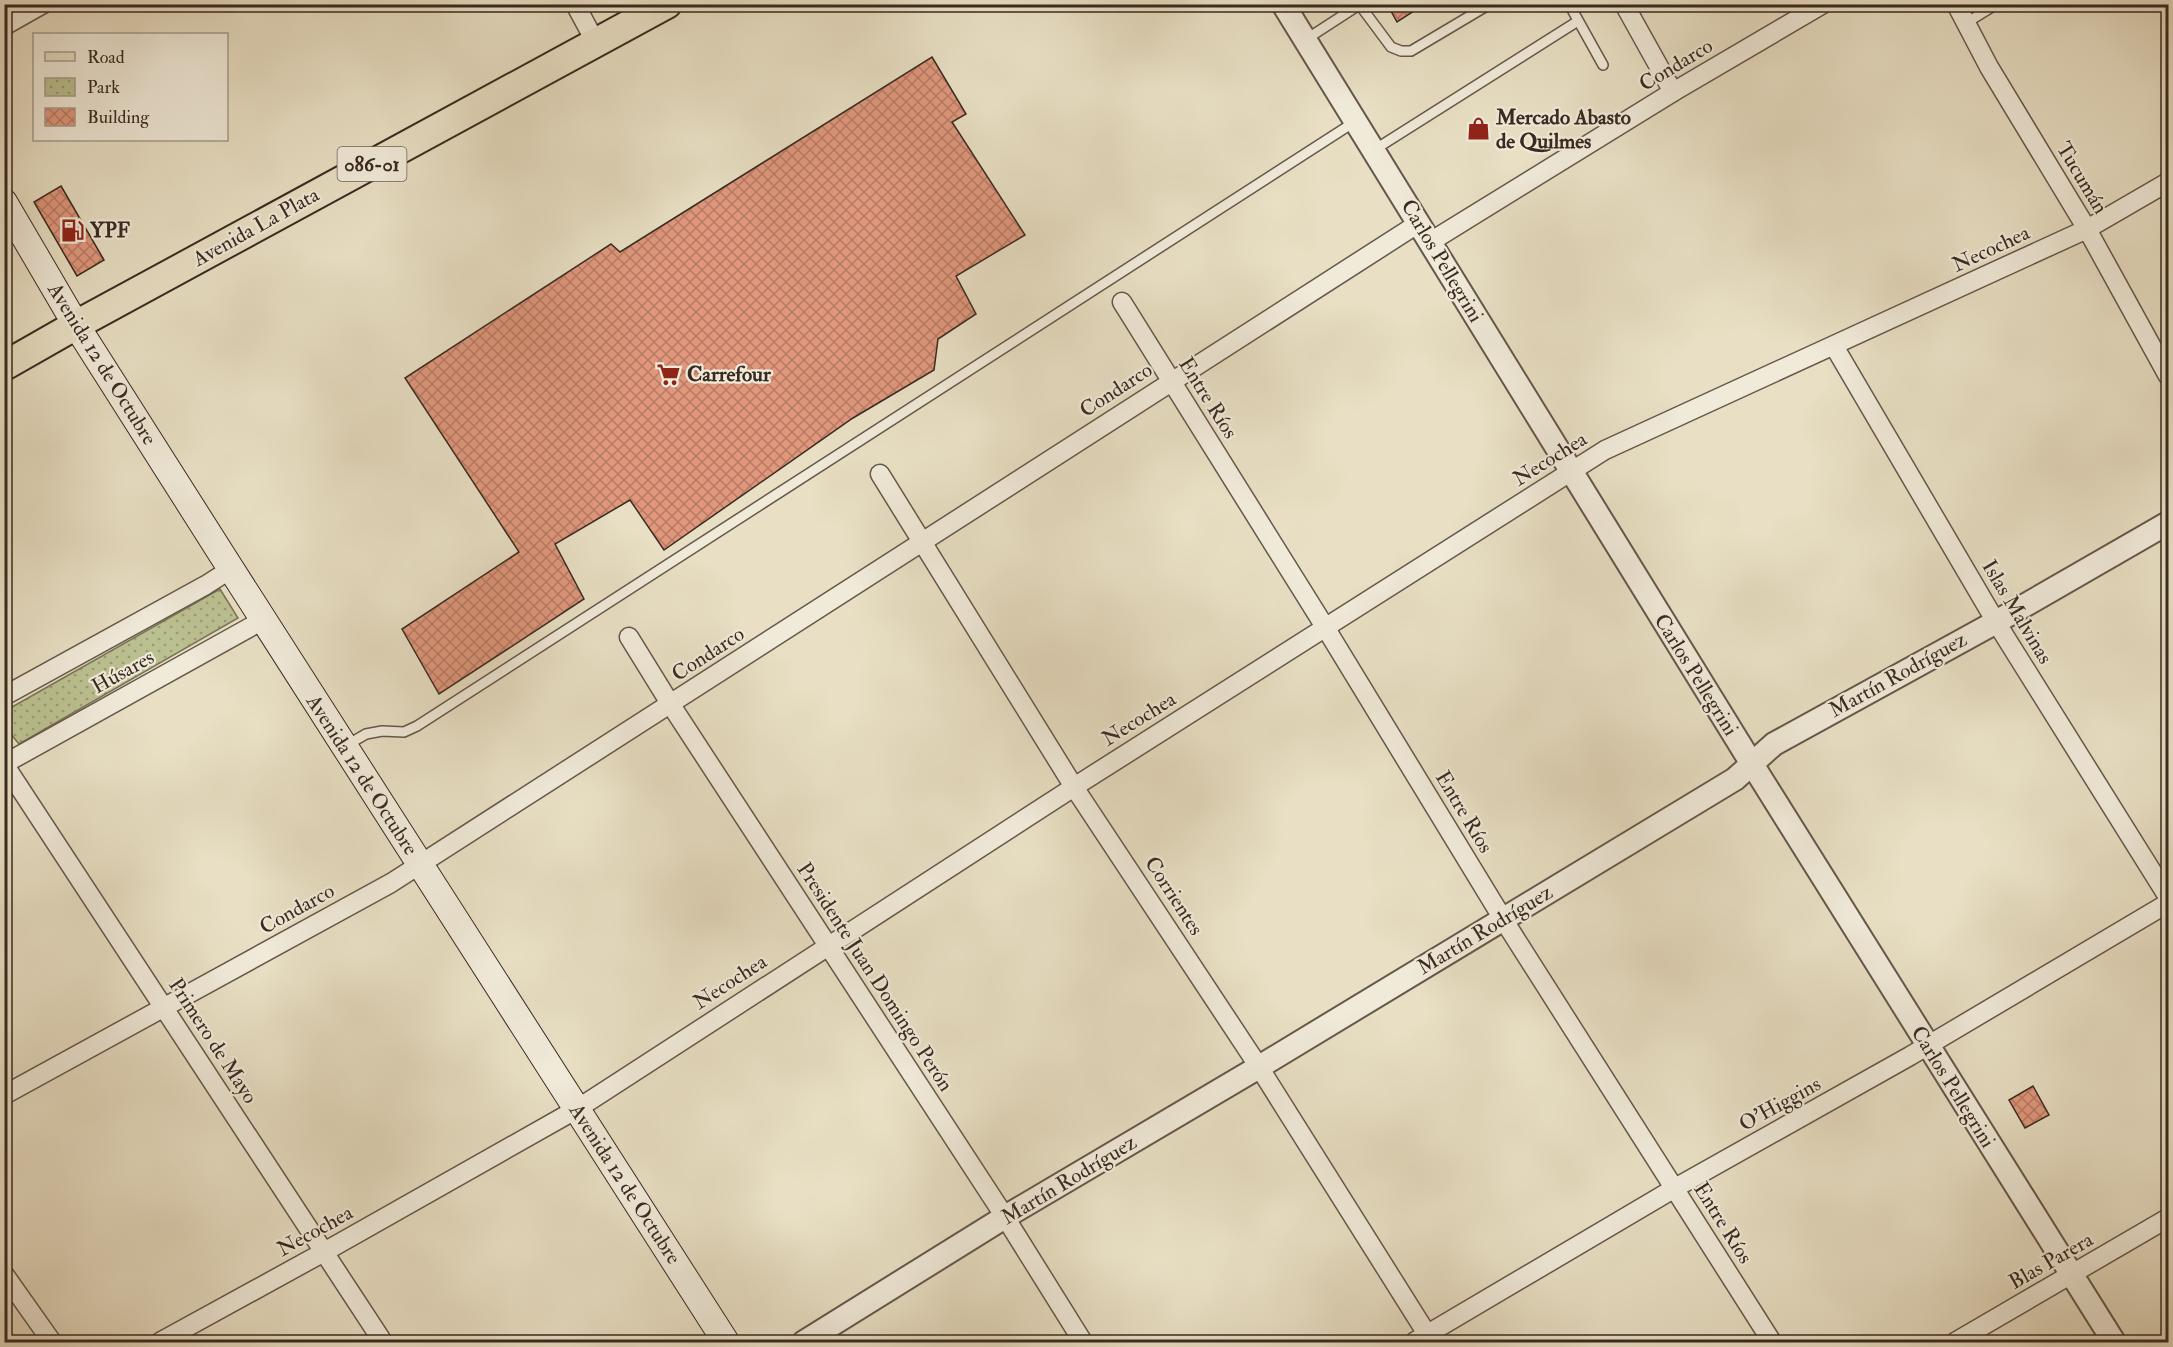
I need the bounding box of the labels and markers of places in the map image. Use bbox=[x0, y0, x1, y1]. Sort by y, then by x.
place label: Mercado Abasto de Quilmes bbox=[1495, 104, 1631, 155]
shop icon: Mercado Abasto de Quilmes bbox=[1465, 116, 1491, 142]
fuel station icon: YPF bbox=[59, 217, 85, 243]
place label: YPF bbox=[89, 217, 130, 244]
supermarket icon: Carrefour bbox=[656, 361, 682, 387]
place label: Carrefour bbox=[687, 361, 772, 388]

